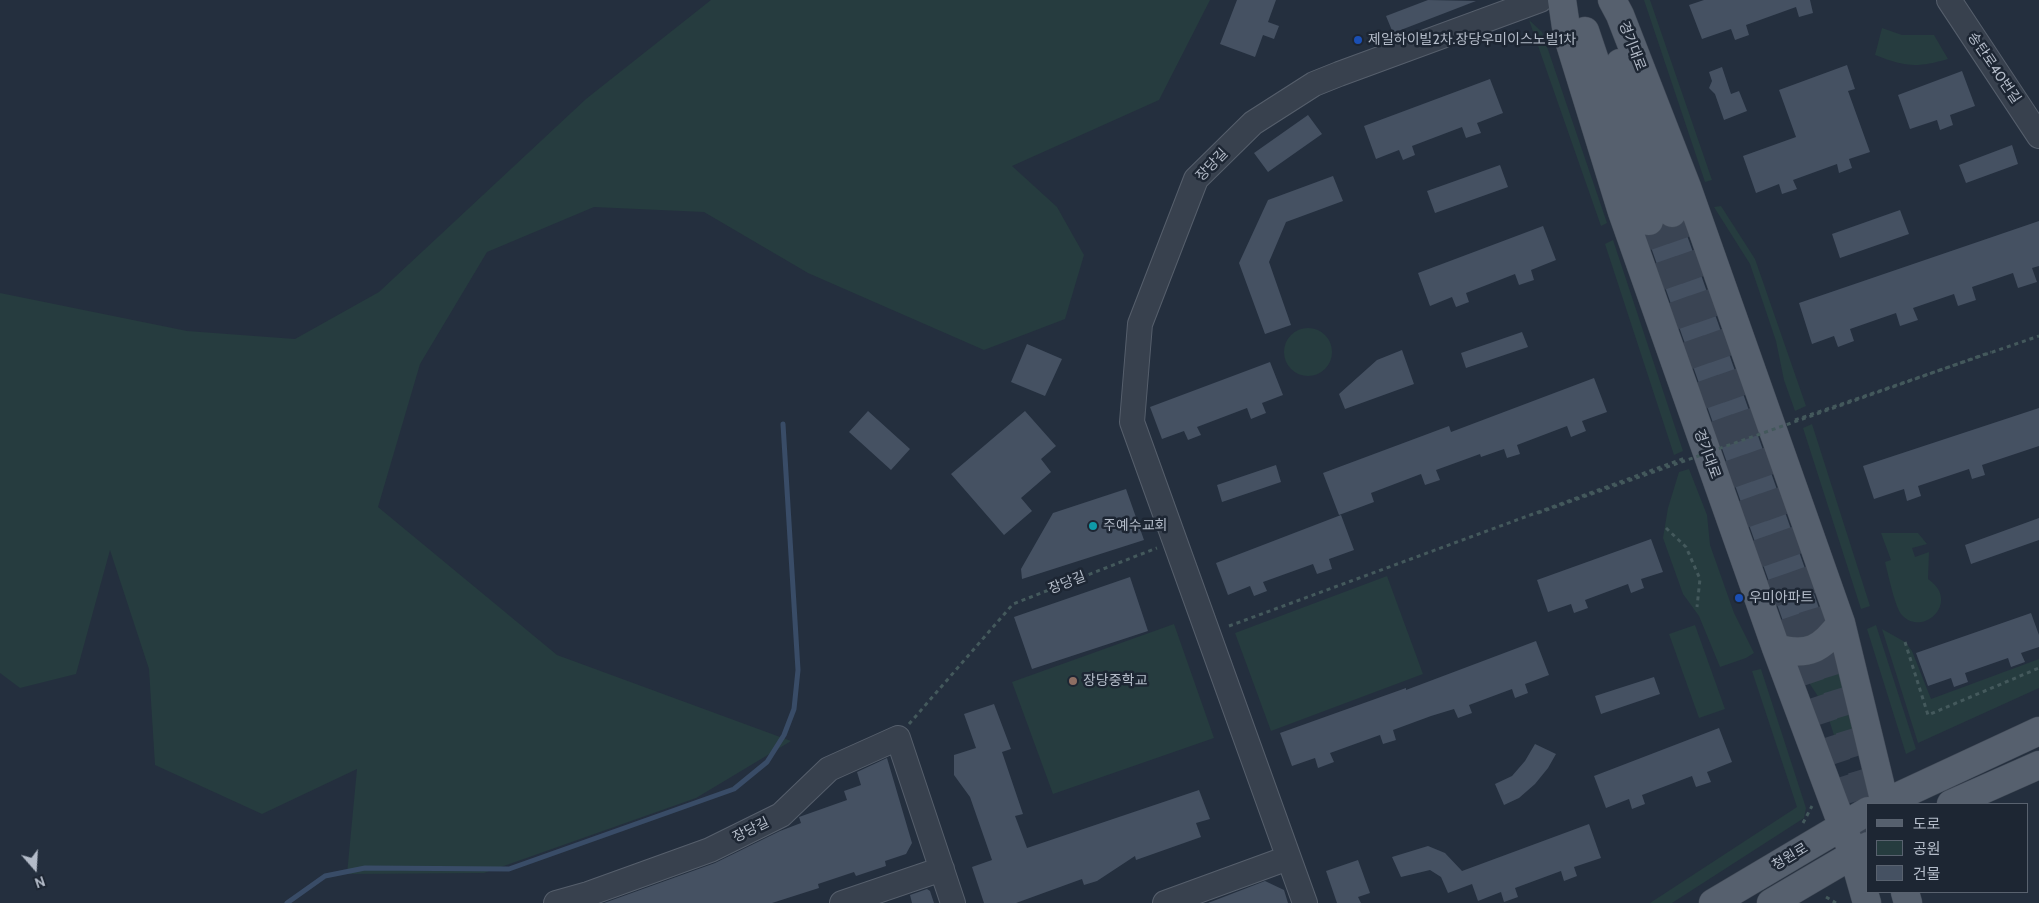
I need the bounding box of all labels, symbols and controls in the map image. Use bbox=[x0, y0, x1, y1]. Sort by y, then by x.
street label: 경기대로 bbox=[1615, 19, 1649, 73]
street label: 송탄로40번길 bbox=[1964, 29, 2024, 107]
place label: 제일하이빌2차.장당우미이스노빌1차 bbox=[1368, 32, 1576, 48]
marker: 제일하이빌2차.장당우미이스노빌1차 bbox=[1352, 34, 1364, 46]
street label: 장당길 bbox=[1193, 145, 1231, 185]
street label: 경기대로 bbox=[1690, 427, 1724, 481]
place label: 주예수교회 bbox=[1103, 518, 1167, 534]
marker: 주예수교회 bbox=[1087, 520, 1099, 532]
street label: 장당길 bbox=[1046, 568, 1088, 598]
place label: 우미아파트 bbox=[1749, 590, 1813, 606]
marker: 우미아파트 bbox=[1733, 592, 1745, 604]
place label: 장당중학교 bbox=[1083, 673, 1147, 689]
marker: 장당중학교 bbox=[1067, 675, 1079, 687]
legend bbox=[1866, 803, 2029, 893]
street label: 장당길 bbox=[730, 814, 772, 846]
text: 도로 bbox=[1913, 815, 1941, 833]
street label: 청원로 bbox=[1769, 840, 1811, 874]
text: 공원 bbox=[1913, 840, 1941, 858]
north arrow bbox=[10, 843, 60, 893]
text: 건물 bbox=[1913, 865, 1941, 883]
text: N bbox=[32, 872, 47, 892]

